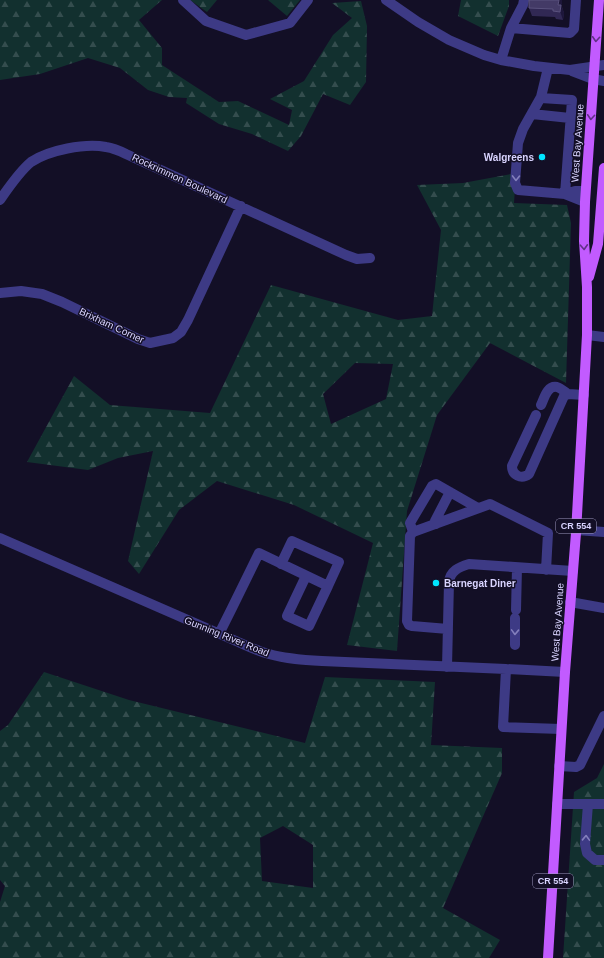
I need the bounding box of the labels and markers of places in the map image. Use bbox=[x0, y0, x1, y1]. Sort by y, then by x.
place label: Walgreens bbox=[484, 152, 534, 163]
marker: Walgreens bbox=[537, 152, 547, 162]
marker: Barnegat Diner bbox=[431, 578, 441, 588]
place label: Barnegat Diner bbox=[444, 578, 516, 589]

